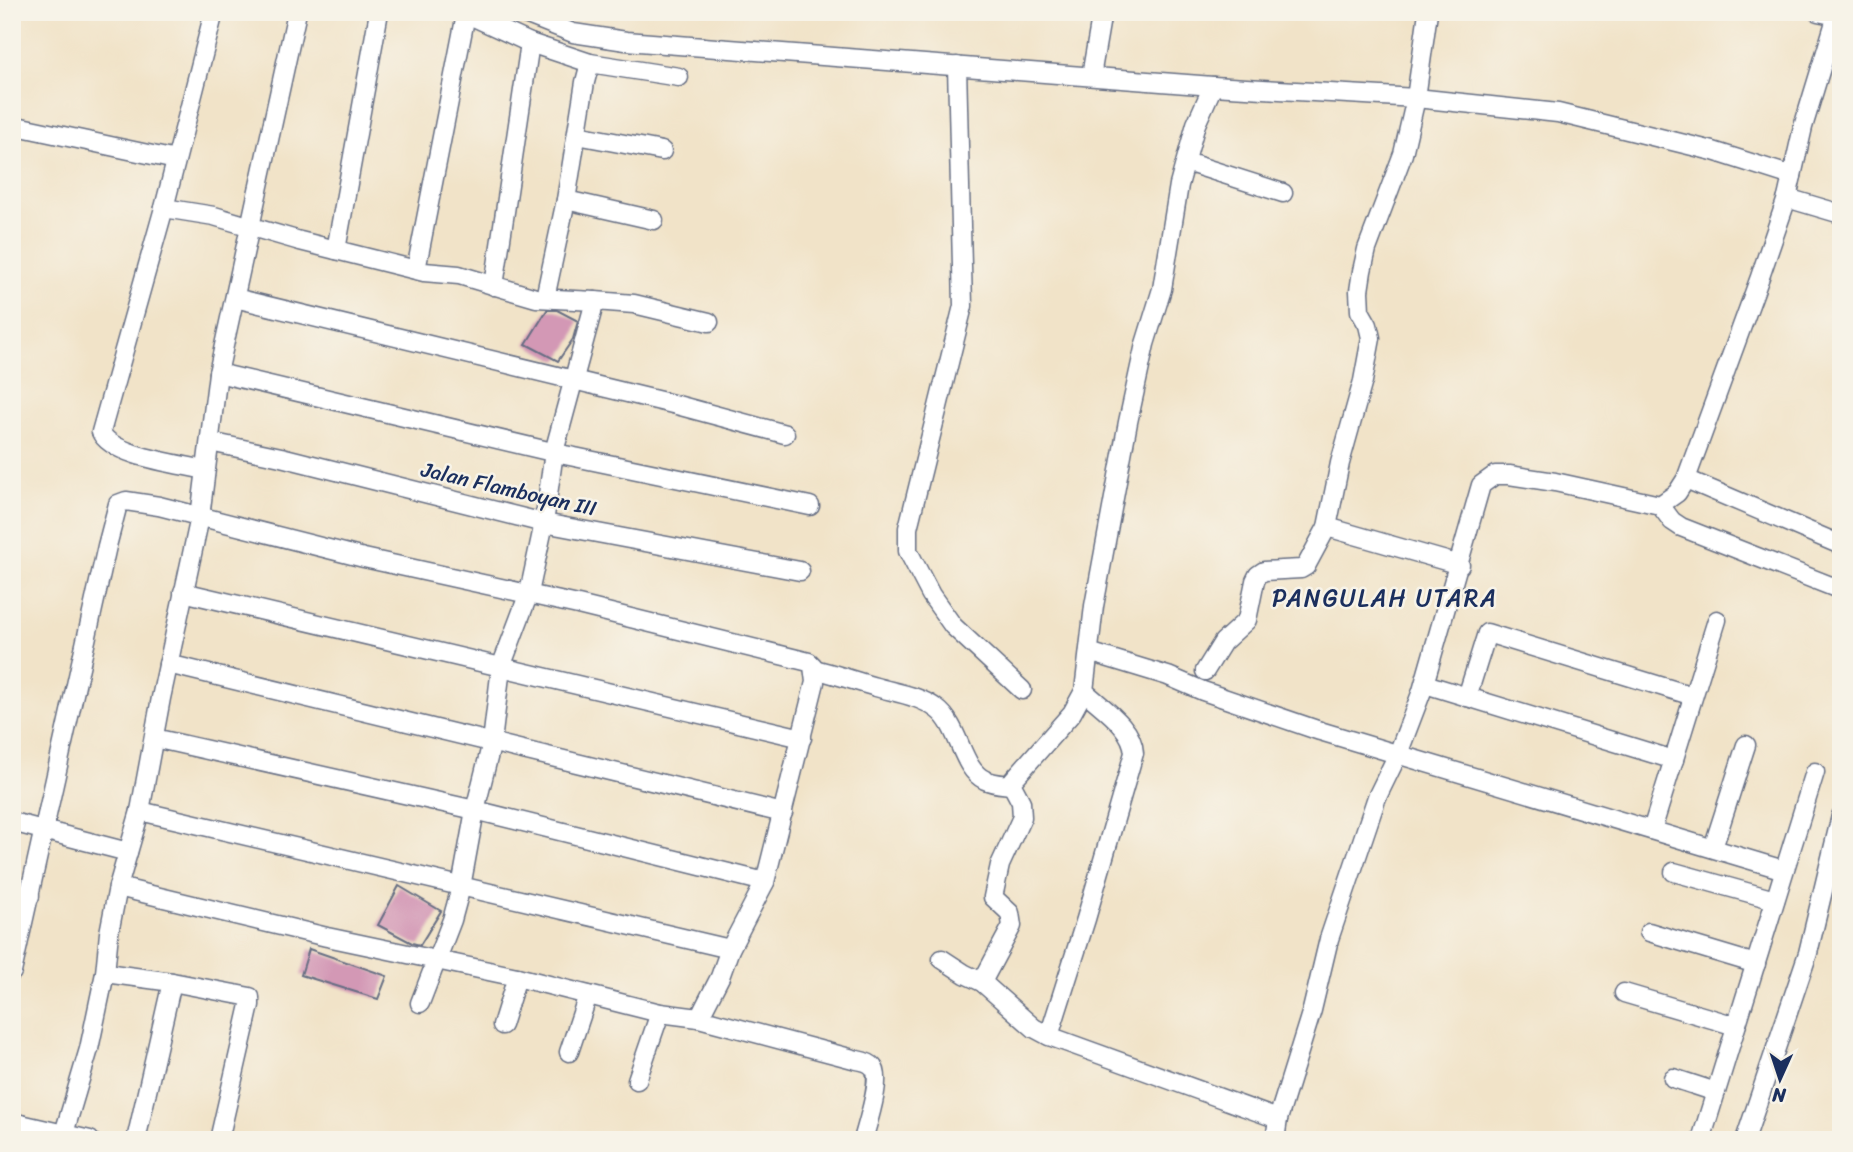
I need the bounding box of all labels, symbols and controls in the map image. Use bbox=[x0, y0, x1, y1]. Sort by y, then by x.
street label: Jalan Flamboyan III bbox=[417, 450, 601, 528]
district label: PANGULAH UTARA bbox=[1272, 577, 1498, 619]
north arrow bbox=[1744, 1044, 1814, 1114]
text: N bbox=[1771, 1079, 1788, 1112]

